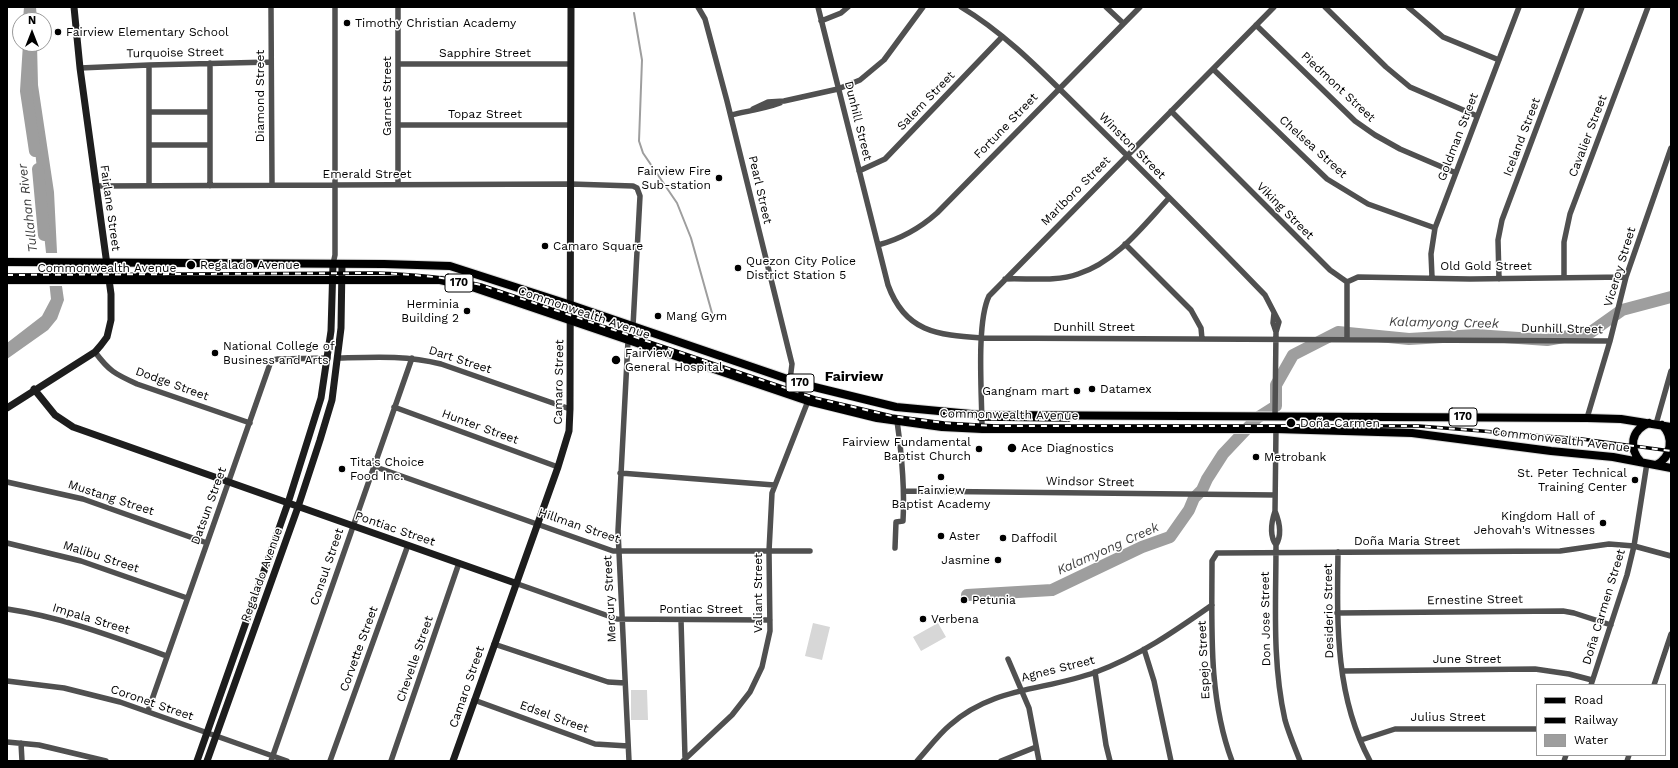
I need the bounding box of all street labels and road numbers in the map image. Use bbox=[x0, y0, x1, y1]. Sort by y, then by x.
street label: Turquoise Street bbox=[126, 45, 224, 61]
street label: Sapphire Street bbox=[439, 46, 531, 60]
street label: Piedmont Street bbox=[1298, 49, 1378, 125]
street label: Diamond Street bbox=[253, 50, 267, 142]
street label: Garnet Street bbox=[380, 56, 394, 136]
street label: Salem Street bbox=[894, 68, 958, 134]
street label: Dunhill Street bbox=[841, 80, 875, 162]
street label: Fortune Street bbox=[971, 90, 1041, 162]
street label: Goldman Street bbox=[1435, 91, 1481, 183]
street label: Cavalier Street bbox=[1566, 93, 1610, 179]
street label: Iceland Street bbox=[1500, 96, 1544, 178]
street label: Topaz Street bbox=[448, 107, 522, 121]
street label: Winston Street bbox=[1096, 110, 1168, 182]
street label: Chelsea Street bbox=[1276, 113, 1350, 181]
street label: Marlboro Street bbox=[1038, 153, 1114, 229]
street label: Pearl Street bbox=[745, 154, 775, 226]
street label: Fairlane Street bbox=[97, 164, 123, 252]
street label: Emerald Street bbox=[323, 167, 411, 181]
street label: Viking Street bbox=[1253, 179, 1317, 243]
street label: Viceroy Street bbox=[1601, 225, 1639, 309]
street label: Old Gold Street bbox=[1440, 259, 1532, 273]
street label: Commonwealth Avenue bbox=[38, 261, 176, 275]
road number: 170 bbox=[445, 274, 473, 292]
street label: Commonwealth Avenue bbox=[516, 284, 652, 342]
street label: Dunhill Street bbox=[1053, 320, 1135, 334]
street label: Dunhill Street bbox=[1521, 321, 1603, 337]
street label: Camaro Street bbox=[551, 339, 567, 425]
street label: Dart Street bbox=[427, 343, 493, 377]
street label: Dodge Street bbox=[133, 364, 211, 404]
road number: 170 bbox=[786, 374, 814, 392]
street label: Hunter Street bbox=[440, 406, 520, 448]
street label: Commonwealth Avenue bbox=[939, 407, 1079, 423]
road number: 170 bbox=[1449, 408, 1477, 426]
street label: Commonwealth Avenue bbox=[1491, 424, 1631, 456]
street label: Datsun Street bbox=[188, 465, 230, 547]
street label: Windsor Street bbox=[1046, 474, 1134, 490]
street label: Mustang Street bbox=[66, 477, 156, 519]
street label: Hillman Street bbox=[536, 505, 622, 547]
street label: Pontiac Street bbox=[353, 509, 437, 549]
street label: Regalado Avenue bbox=[238, 526, 286, 624]
street label: Consul Street bbox=[307, 527, 347, 607]
street label: Doña Maria Street bbox=[1354, 534, 1460, 548]
street label: Malibu Street bbox=[61, 538, 141, 576]
street label: Doña Carmen Street bbox=[1580, 547, 1628, 667]
street label: Valiant Street bbox=[751, 553, 765, 633]
street label: Mercury Street bbox=[601, 555, 619, 643]
street label: Desiderio Street bbox=[1321, 563, 1337, 659]
street label: Don Jose Street bbox=[1258, 572, 1274, 666]
street label: Ernestine Street bbox=[1427, 592, 1523, 608]
street label: Impala Street bbox=[51, 600, 131, 638]
street label: Pontiac Street bbox=[659, 602, 743, 616]
street label: Corvette Street bbox=[337, 604, 381, 694]
street label: Chevelle Street bbox=[394, 614, 436, 704]
street label: Espejo Street bbox=[1195, 620, 1213, 700]
street label: Camaro Street bbox=[446, 644, 488, 730]
street label: June Street bbox=[1433, 652, 1501, 666]
street label: Agnes Street bbox=[1020, 653, 1096, 685]
street label: Coronet Street bbox=[109, 682, 195, 724]
street label: Edsel Street bbox=[518, 698, 590, 736]
street label: Julius Street bbox=[1411, 710, 1485, 724]

